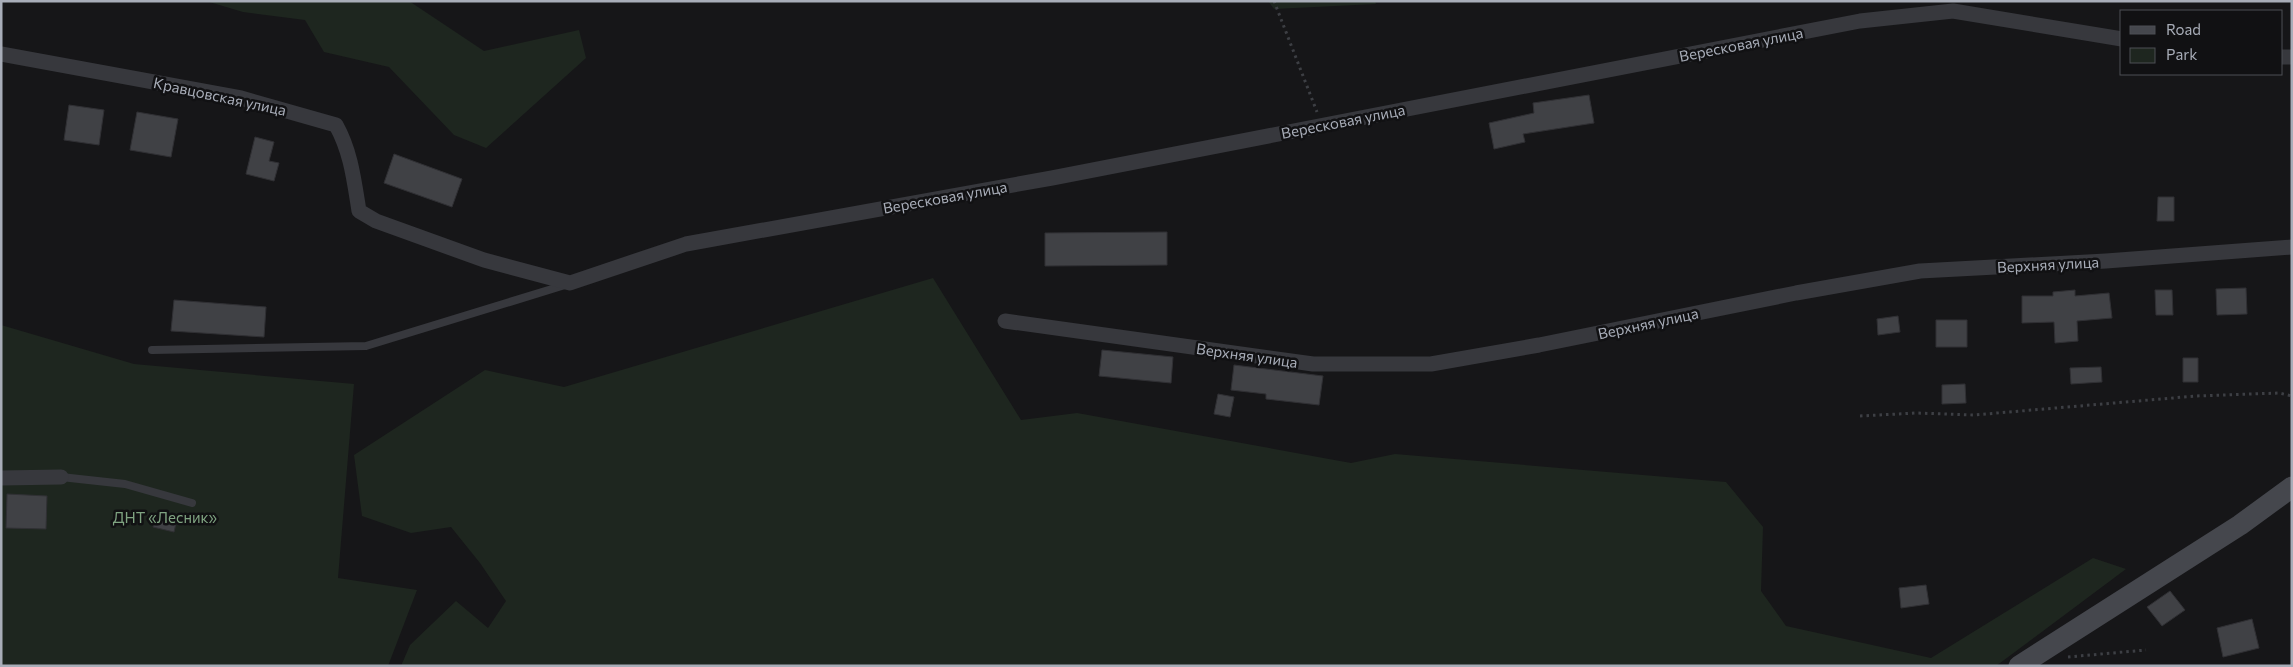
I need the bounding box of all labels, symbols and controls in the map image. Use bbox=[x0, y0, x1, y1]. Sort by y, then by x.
legend bbox=[2120, 10, 2283, 75]
text: Road bbox=[2166, 20, 2201, 38]
street label: Вересковая улица bbox=[1678, 23, 1804, 65]
text: Park bbox=[2166, 45, 2197, 63]
street label: Кравцовская улица bbox=[152, 73, 288, 119]
street label: Вересковая улица bbox=[1280, 100, 1406, 142]
street label: Вересковая улица bbox=[881, 177, 1009, 217]
street label: Верхняя улица bbox=[1996, 252, 2100, 276]
street label: Верхняя улица bbox=[1596, 304, 1700, 342]
street label: Верхняя улица bbox=[1195, 339, 1299, 371]
park label: ДНТ «Лесник» bbox=[113, 508, 218, 526]

